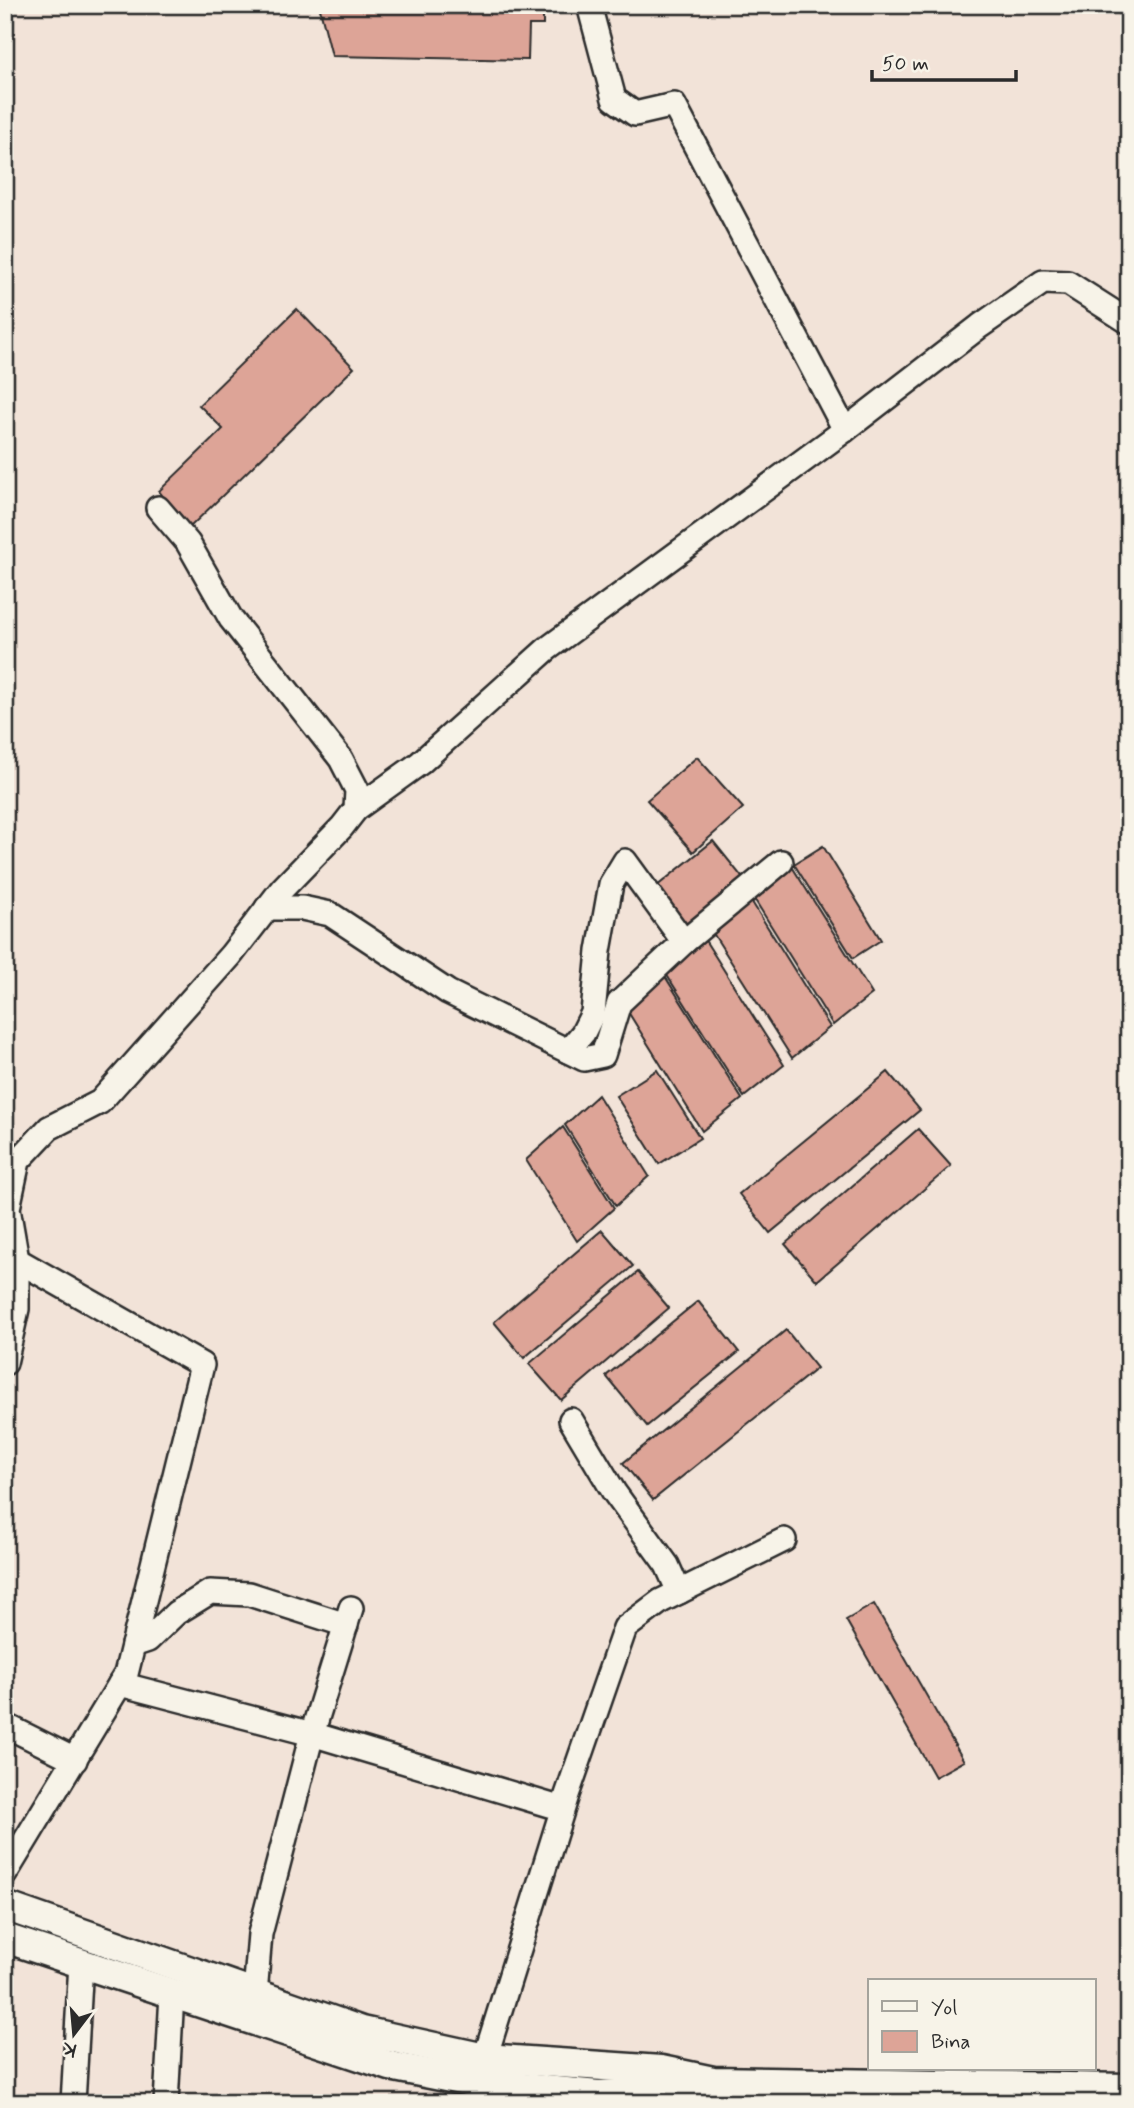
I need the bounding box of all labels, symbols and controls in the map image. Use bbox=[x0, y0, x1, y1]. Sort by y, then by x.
scale bar bbox=[872, 38, 1015, 82]
text: 50 m bbox=[882, 50, 929, 78]
legend bbox=[868, 1979, 1096, 2070]
text: Yol bbox=[931, 1994, 957, 2022]
north arrow bbox=[38, 2000, 108, 2070]
text: Bina bbox=[931, 2028, 971, 2056]
text: K bbox=[59, 2035, 80, 2063]

